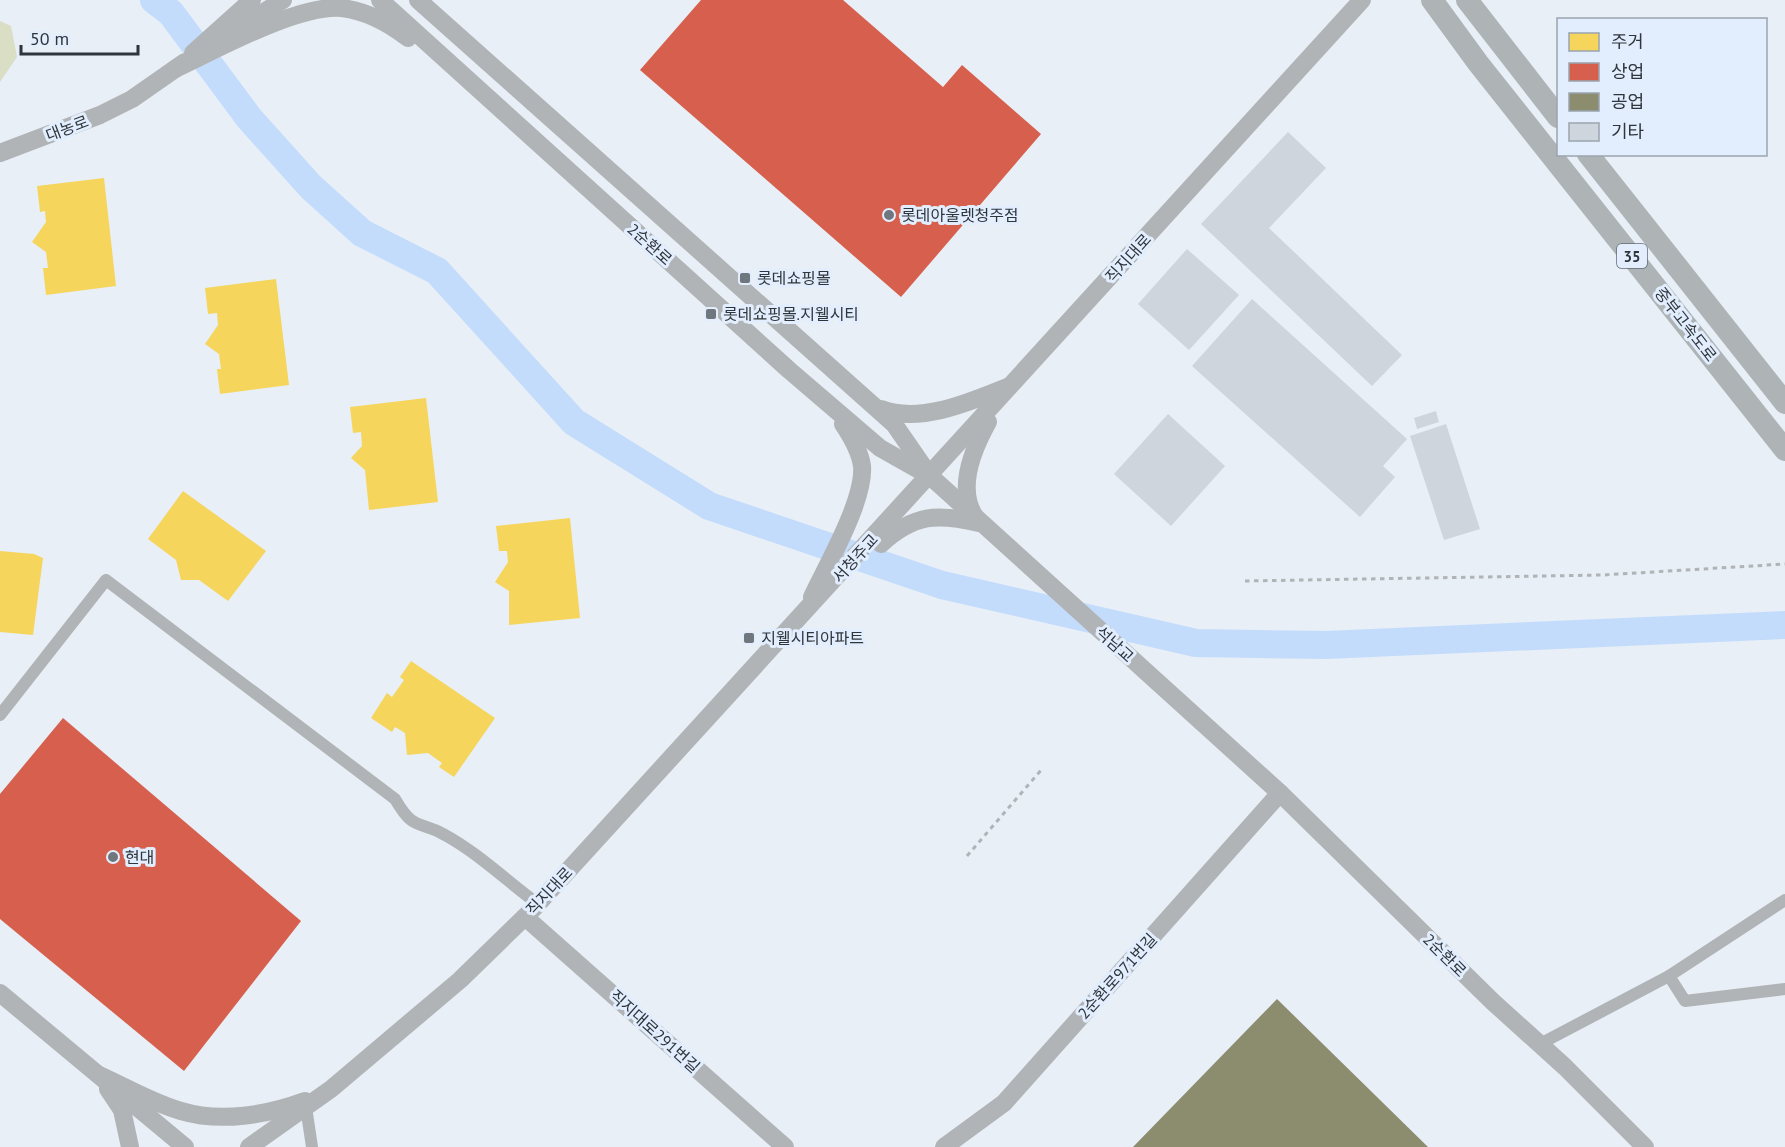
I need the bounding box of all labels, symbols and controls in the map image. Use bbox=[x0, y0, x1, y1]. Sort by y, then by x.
scale bar bbox=[21, 18, 138, 56]
legend bbox=[1557, 18, 1767, 156]
text: 50 m bbox=[30, 27, 69, 50]
text: 주거 bbox=[1611, 30, 1644, 53]
text: 상업 bbox=[1611, 60, 1644, 83]
text: 공업 bbox=[1611, 90, 1644, 113]
street label: 대농로 bbox=[43, 111, 91, 145]
text: 기타 bbox=[1611, 120, 1645, 143]
place label: 롯데아울렛청주점 bbox=[901, 205, 1019, 225]
marker: 롯데아울렛청주점 bbox=[882, 208, 896, 222]
street label: 2순환로 bbox=[624, 219, 677, 269]
street label: 직지대로 bbox=[1101, 229, 1155, 287]
road number: 35 bbox=[1617, 244, 1647, 268]
place label: 롯데쇼핑몰 bbox=[757, 268, 831, 288]
marker: 롯데쇼핑몰 bbox=[738, 271, 752, 285]
street label: 중부고속도로 bbox=[1651, 283, 1721, 365]
place label: 롯데쇼핑몰.지웰시티 bbox=[723, 304, 859, 324]
marker: 롯데쇼핑몰.지웰시티 bbox=[704, 307, 718, 321]
street label: 서청주교 bbox=[828, 529, 882, 587]
street label: 석남교 bbox=[1092, 622, 1138, 666]
place label: 지웰시티아파트 bbox=[761, 628, 864, 648]
marker: 지웰시티아파트 bbox=[742, 631, 756, 645]
place label: 현대 bbox=[125, 847, 154, 867]
marker: 현대 bbox=[106, 850, 120, 864]
street label: 직지대로 bbox=[522, 862, 577, 919]
street label: 2순환로971번길 bbox=[1073, 929, 1161, 1023]
street label: 2순환로 bbox=[1419, 929, 1471, 981]
street label: 직지대로291번길 bbox=[606, 985, 704, 1077]

